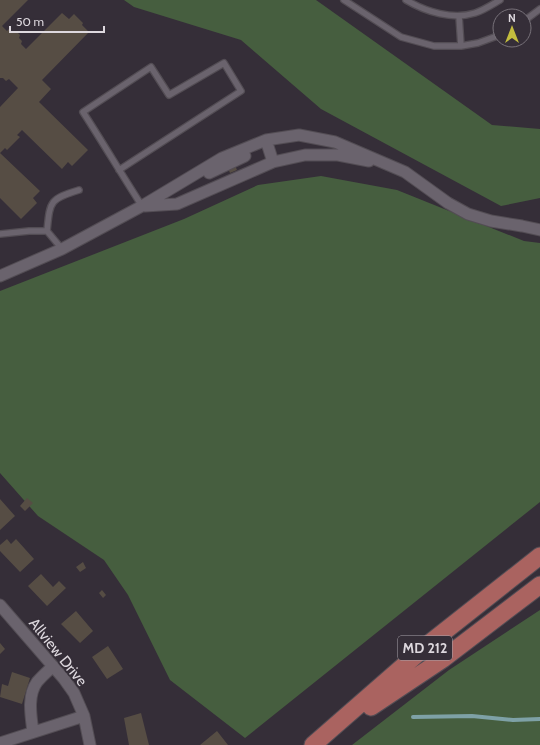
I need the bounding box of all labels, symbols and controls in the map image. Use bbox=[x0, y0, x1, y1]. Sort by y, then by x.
scale bar bbox=[10, 8, 104, 34]
north arrow bbox=[492, 8, 532, 48]
text: N bbox=[508, 11, 516, 25]
text: 50 m bbox=[16, 14, 44, 29]
street label: Allview Drive bbox=[25, 614, 91, 690]
road number: MD 212 bbox=[398, 636, 452, 660]

